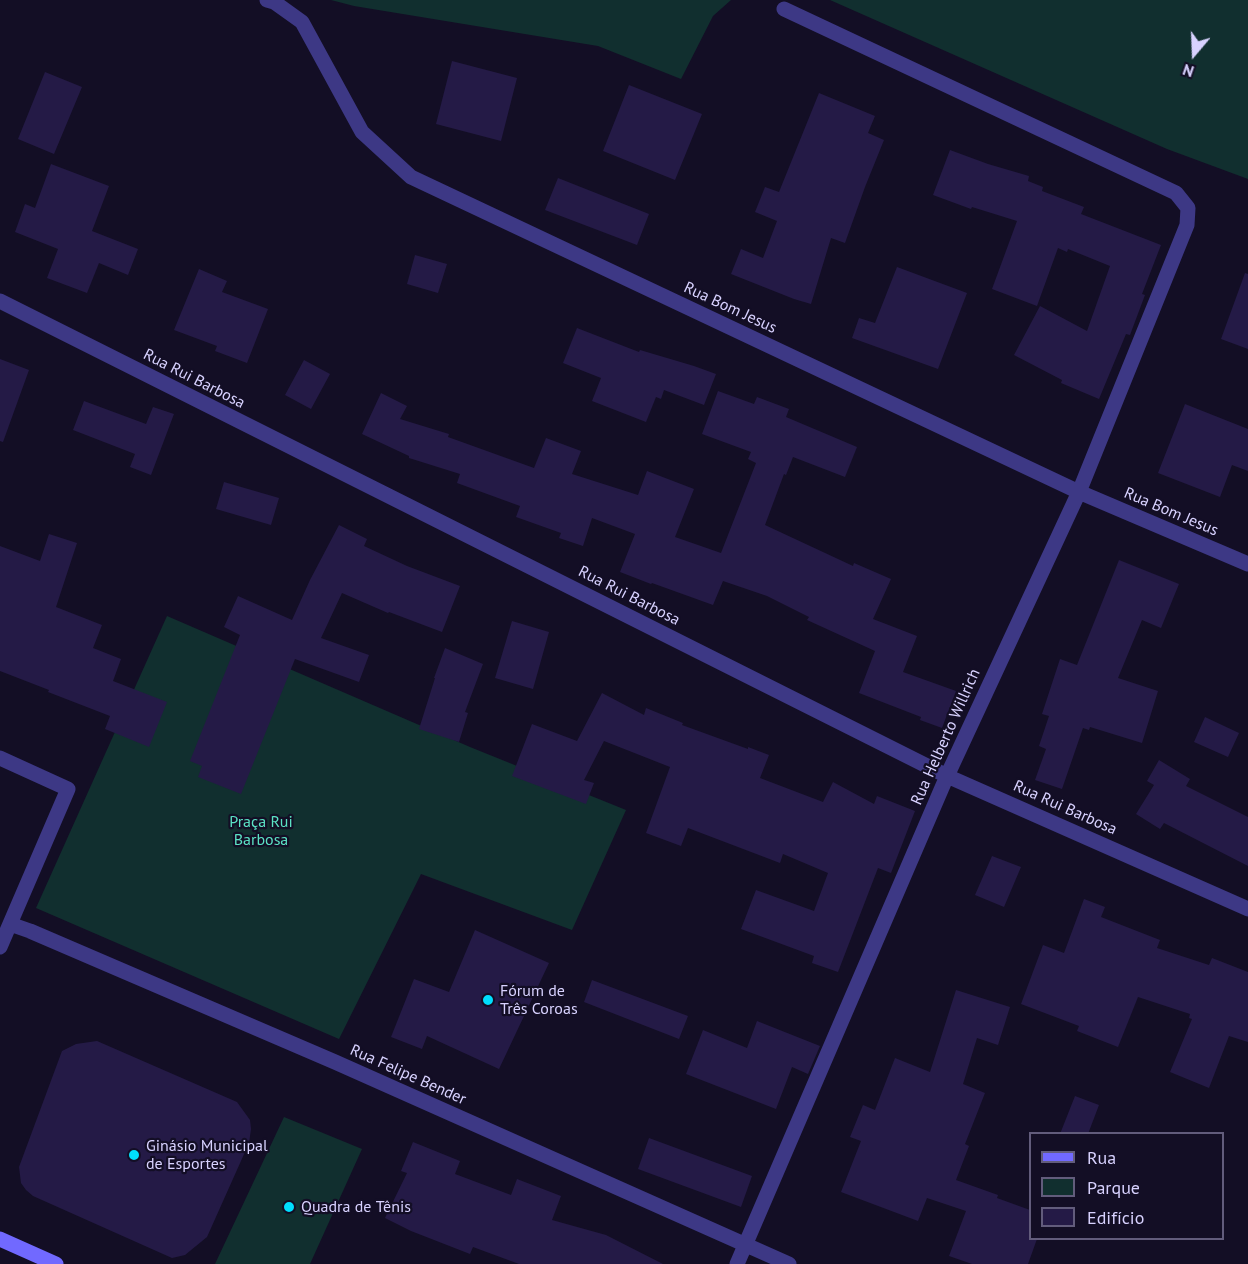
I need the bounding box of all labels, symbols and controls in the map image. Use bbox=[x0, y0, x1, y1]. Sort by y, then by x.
north arrow bbox=[1164, 24, 1224, 84]
text: N bbox=[1180, 60, 1196, 82]
street label: Rua Bom Jesus bbox=[681, 278, 779, 338]
street label: Rua Rui Barbosa bbox=[140, 345, 248, 413]
street label: Rua Bom Jesus bbox=[1121, 484, 1221, 540]
street label: Rua Rui Barbosa bbox=[575, 562, 683, 630]
street label: Rua Helberto Willrich bbox=[907, 666, 985, 808]
street label: Rua Rui Barbosa bbox=[1010, 777, 1120, 839]
park label: Praça Rui Barbosa bbox=[229, 812, 293, 850]
place label: Fórum de Três Coroas bbox=[500, 981, 578, 1019]
marker: Fórum de Três Coroas bbox=[481, 993, 495, 1007]
street label: Rua Felipe Bender bbox=[347, 1041, 469, 1109]
legend bbox=[1029, 1132, 1224, 1240]
place label: Ginásio Municipal de Esportes bbox=[146, 1136, 268, 1174]
text: Rua bbox=[1087, 1146, 1116, 1169]
marker: Ginásio Municipal de Esportes bbox=[127, 1148, 141, 1162]
text: Parque bbox=[1087, 1176, 1140, 1199]
place label: Quadra de Tênis bbox=[301, 1197, 411, 1217]
marker: Quadra de Tênis bbox=[282, 1200, 296, 1214]
text: Edifício bbox=[1087, 1206, 1144, 1229]

